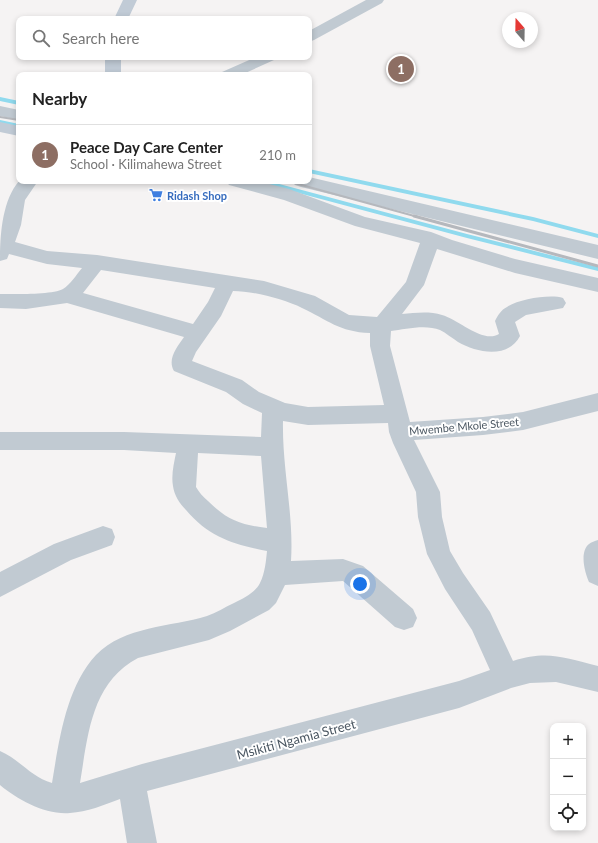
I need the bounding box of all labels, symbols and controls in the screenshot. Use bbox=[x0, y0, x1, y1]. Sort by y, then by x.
north arrow bbox=[502, 12, 538, 48]
search box bbox=[16, 16, 312, 60]
icon: search bbox=[30, 27, 52, 49]
text: Search here bbox=[62, 29, 139, 47]
pin: 1 bbox=[388, 54, 414, 84]
text: Nearby bbox=[32, 88, 87, 109]
text: Peace Day Care Center bbox=[70, 138, 223, 156]
text: 1 bbox=[41, 147, 49, 163]
text: 210 m bbox=[259, 147, 296, 163]
text: School · Kilimahewa Street bbox=[70, 156, 222, 172]
supermarket icon: Ridash Shop bbox=[148, 187, 164, 203]
place label: Ridash Shop bbox=[167, 189, 227, 202]
street label: Mwembe Mkole Street bbox=[409, 415, 519, 437]
your location bbox=[350, 574, 370, 594]
street label: Msikiti Ngamia Street bbox=[235, 715, 358, 763]
map controls bbox=[550, 723, 586, 831]
button: + bbox=[550, 723, 586, 759]
button: − bbox=[550, 759, 586, 795]
button: locate bbox=[550, 795, 586, 831]

